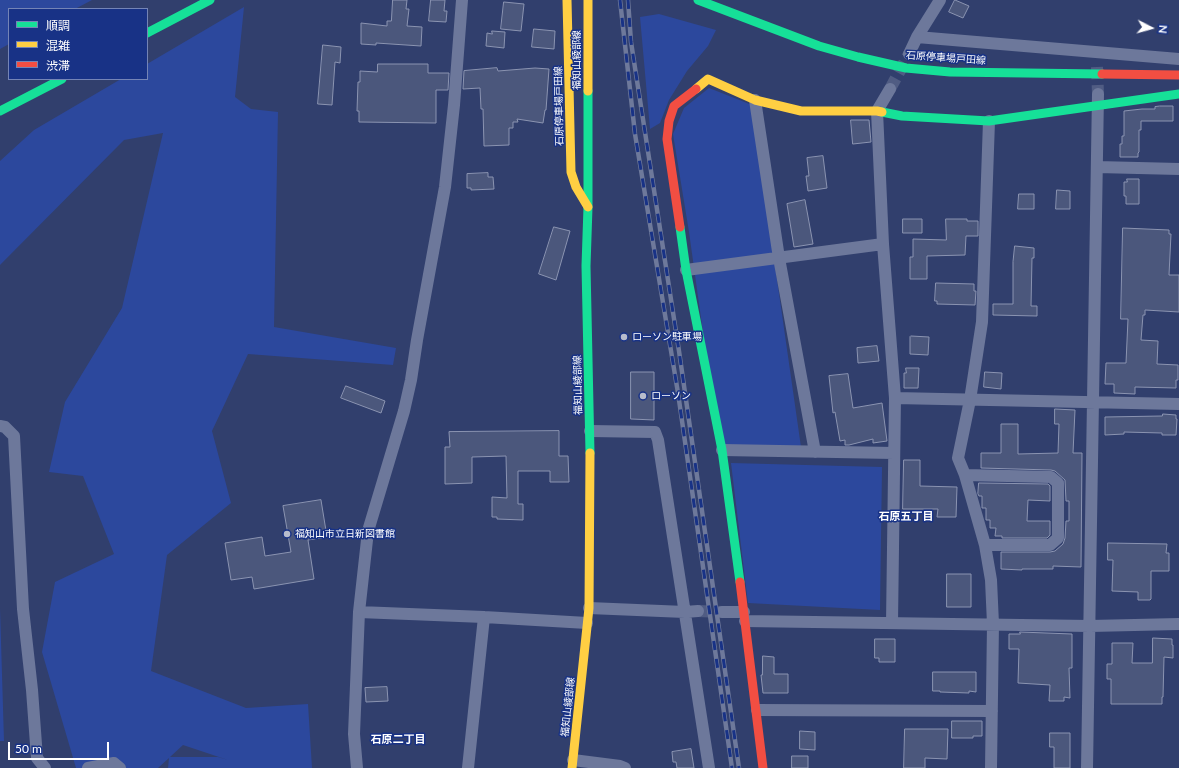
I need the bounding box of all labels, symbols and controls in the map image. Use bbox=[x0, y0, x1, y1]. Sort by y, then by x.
legend bbox=[8, 8, 148, 80]
north arrow bbox=[1131, 8, 1171, 48]
text: 順調 bbox=[46, 18, 70, 33]
text: N bbox=[1157, 24, 1170, 34]
street label: 福知山綾部線 bbox=[571, 30, 583, 90]
text: 混雑 bbox=[46, 38, 70, 53]
street label: 石原停車場戸田線 bbox=[906, 49, 986, 67]
text: 渋滞 bbox=[46, 58, 70, 73]
street label: 石原停車場戸田線 bbox=[552, 66, 566, 146]
place label: ローソン駐車場 bbox=[632, 331, 702, 343]
marker: ローソン駐車場 bbox=[619, 332, 629, 342]
street label: 福知山綾部線 bbox=[571, 355, 585, 415]
place label: ローソン bbox=[651, 390, 691, 402]
marker: ローソン bbox=[638, 391, 648, 401]
district label: 石原五丁目 bbox=[879, 509, 933, 523]
place label: 福知山市立日新図書館 bbox=[295, 528, 395, 540]
marker: 福知山市立日新図書館 bbox=[282, 529, 292, 539]
street label: 福知山綾部線 bbox=[559, 677, 577, 737]
district label: 石原二丁目 bbox=[371, 732, 425, 746]
scale bar bbox=[10, 734, 111, 760]
text: 50 m bbox=[15, 741, 42, 756]

